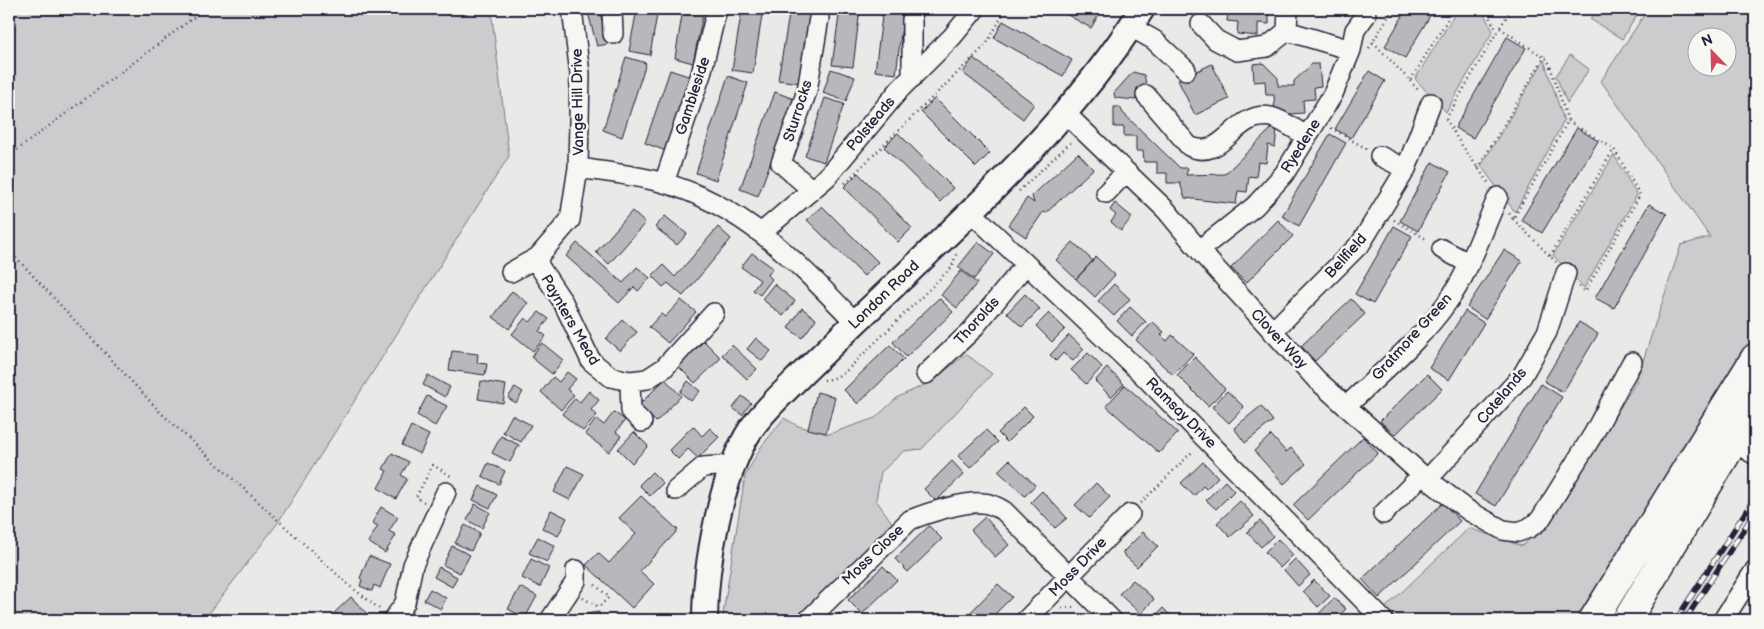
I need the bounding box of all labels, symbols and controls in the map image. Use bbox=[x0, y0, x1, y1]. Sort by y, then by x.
north arrow bbox=[1686, 28, 1736, 78]
text: N bbox=[1699, 31, 1715, 50]
street label: Vange Hill Drive bbox=[568, 48, 588, 156]
street label: Gambleside bbox=[671, 54, 715, 138]
street label: Sturrocks bbox=[779, 77, 817, 144]
street label: Polsteads bbox=[843, 92, 900, 155]
street label: Ryedene bbox=[1277, 115, 1325, 177]
street label: Bellfield bbox=[1321, 230, 1371, 282]
street label: London Road bbox=[845, 257, 923, 333]
street label: Paynters Mead bbox=[536, 271, 604, 369]
street label: Gratmore Green bbox=[1368, 289, 1456, 385]
street label: Thorolds bbox=[950, 293, 1004, 349]
street label: Clover Way bbox=[1246, 305, 1312, 373]
street label: Cotelands bbox=[1473, 363, 1532, 428]
street label: Ramsay Drive bbox=[1142, 374, 1221, 453]
street label: Moss Close bbox=[838, 521, 908, 589]
street label: Moss Drive bbox=[1045, 533, 1111, 601]

